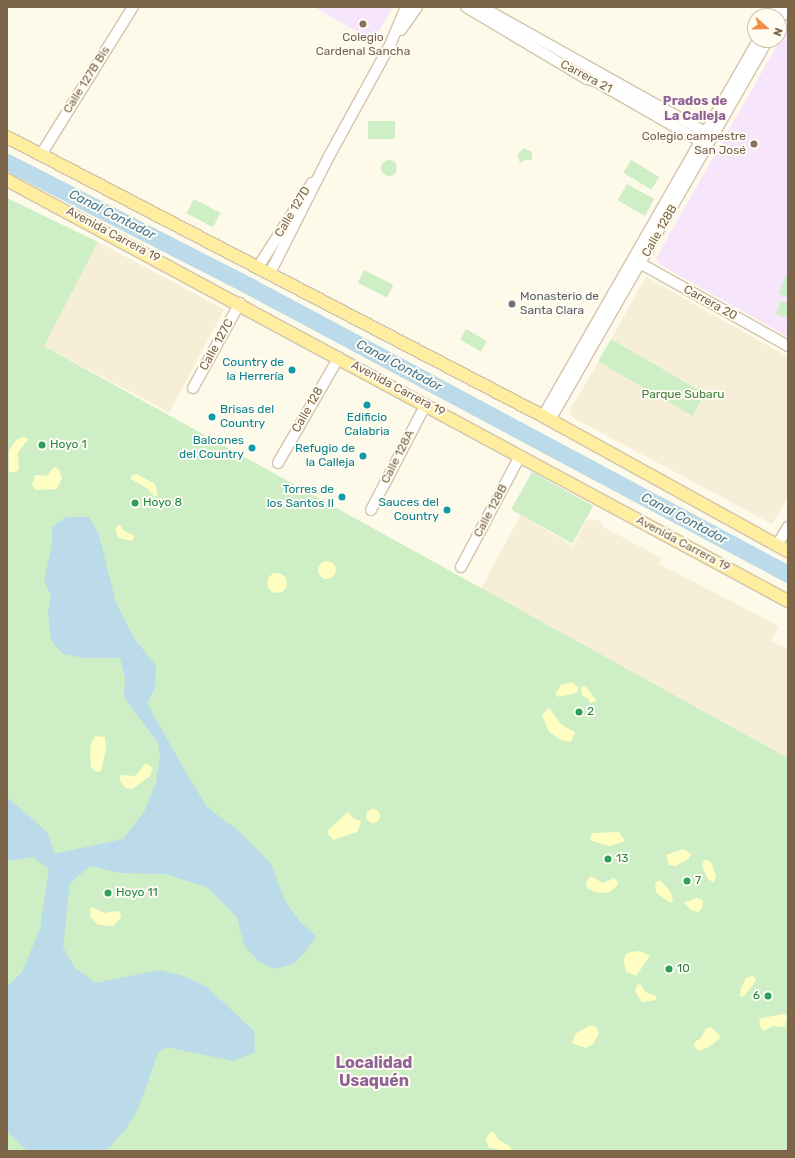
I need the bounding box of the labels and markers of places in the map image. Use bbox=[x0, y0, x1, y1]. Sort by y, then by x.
marker: Colegio Cardenal Sancha bbox=[358, 19, 368, 29]
place label: Colegio Cardenal Sancha bbox=[316, 31, 410, 59]
place label: Colegio campestre San José bbox=[642, 130, 746, 158]
marker: Colegio campestre San José bbox=[749, 139, 759, 149]
place label: Monasterio de Santa Clara bbox=[520, 290, 599, 318]
marker: Monasterio de Santa Clara bbox=[507, 299, 517, 309]
place label: Country de la Herrería bbox=[222, 356, 284, 384]
marker: Country de la Herrería bbox=[287, 365, 297, 375]
marker: Edificio Calabria bbox=[362, 400, 372, 410]
place label: Brisas del Country bbox=[220, 403, 274, 431]
place label: Edificio Calabria bbox=[344, 411, 390, 439]
marker: Brisas del Country bbox=[207, 412, 217, 422]
place label: Balcones del Country bbox=[179, 434, 244, 462]
place label: Hoyo 1 bbox=[50, 438, 87, 452]
marker: Hoyo 1 bbox=[37, 440, 47, 450]
place label: Refugio de la Calleja bbox=[295, 442, 355, 470]
marker: Balcones del Country bbox=[247, 443, 257, 453]
marker: Refugio de la Calleja bbox=[358, 451, 368, 461]
place label: Torres de los Santos II bbox=[267, 483, 334, 511]
marker: Torres de los Santos II bbox=[337, 492, 347, 502]
place label: Hoyo 8 bbox=[143, 496, 182, 510]
place label: Sauces del Country bbox=[379, 496, 439, 524]
marker: Hoyo 8 bbox=[130, 498, 140, 508]
marker: Sauces del Country bbox=[442, 505, 452, 515]
place label: 2 bbox=[587, 705, 594, 719]
marker: 2 bbox=[574, 707, 584, 717]
place label: 13 bbox=[616, 852, 628, 866]
marker: 13 bbox=[603, 854, 613, 864]
place label: 7 bbox=[695, 874, 701, 888]
marker: 7 bbox=[682, 876, 692, 886]
place label: Hoyo 11 bbox=[116, 886, 158, 900]
marker: Hoyo 11 bbox=[103, 888, 113, 898]
place label: 10 bbox=[677, 962, 690, 976]
marker: 10 bbox=[664, 964, 674, 974]
place label: 6 bbox=[753, 989, 760, 1003]
marker: 6 bbox=[763, 991, 773, 1001]

